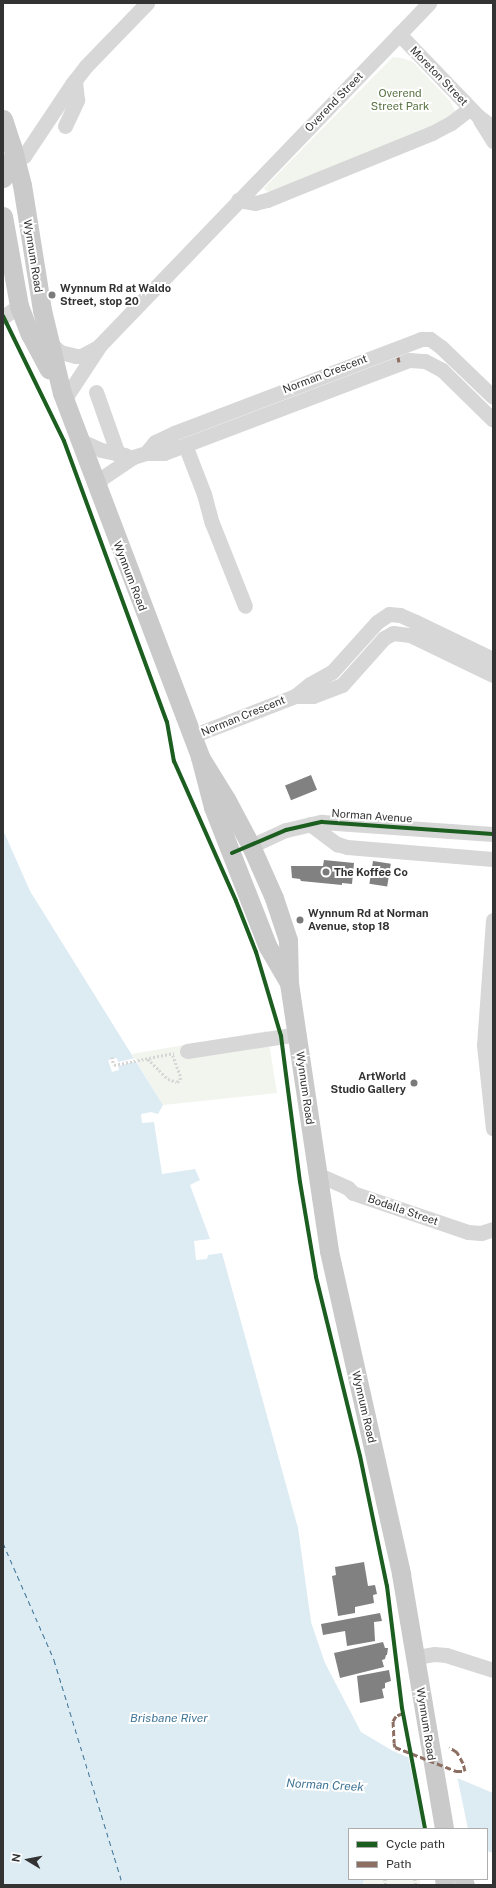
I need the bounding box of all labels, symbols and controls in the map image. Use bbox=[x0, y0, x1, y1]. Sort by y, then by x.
street label: Moreton Street bbox=[407, 44, 471, 108]
street label: Overend Street bbox=[302, 69, 366, 135]
park label: Overend Street Park bbox=[371, 87, 429, 113]
street label: Wynnum Road bbox=[21, 219, 45, 293]
place label: Wynnum Rd at Waldo Street, stop 20 bbox=[60, 282, 171, 308]
marker: Wynnum Rd at Waldo Street, stop 20 bbox=[47, 290, 57, 300]
street label: Norman Crescent bbox=[281, 352, 369, 396]
street label: Wynnum Road bbox=[111, 539, 149, 613]
street label: Norman Crescent bbox=[199, 693, 287, 739]
street label: Norman Avenue bbox=[331, 807, 413, 825]
place label: The Koffee Co bbox=[334, 865, 408, 879]
marker: The Koffee Co bbox=[321, 867, 331, 877]
place label: Wynnum Rd at Norman Avenue, stop 18 bbox=[308, 907, 428, 933]
marker: Wynnum Rd at Norman Avenue, stop 18 bbox=[295, 915, 305, 925]
street label: Wynnum Road bbox=[293, 1051, 317, 1125]
place label: ArtWorld Studio Gallery bbox=[330, 1070, 406, 1096]
marker: ArtWorld Studio Gallery bbox=[409, 1078, 419, 1088]
street label: Bodalla Street bbox=[366, 1192, 440, 1228]
street label: Wynnum Road bbox=[349, 1370, 379, 1444]
street label: Wynnum Road bbox=[414, 1687, 438, 1761]
water label: Brisbane River bbox=[130, 1712, 208, 1726]
water label: Norman Creek bbox=[286, 1777, 364, 1795]
legend bbox=[348, 1828, 488, 1880]
text: Cycle path bbox=[386, 1837, 445, 1851]
north arrow bbox=[8, 1840, 48, 1880]
text: N bbox=[10, 1853, 23, 1863]
text: Path bbox=[386, 1857, 412, 1871]

